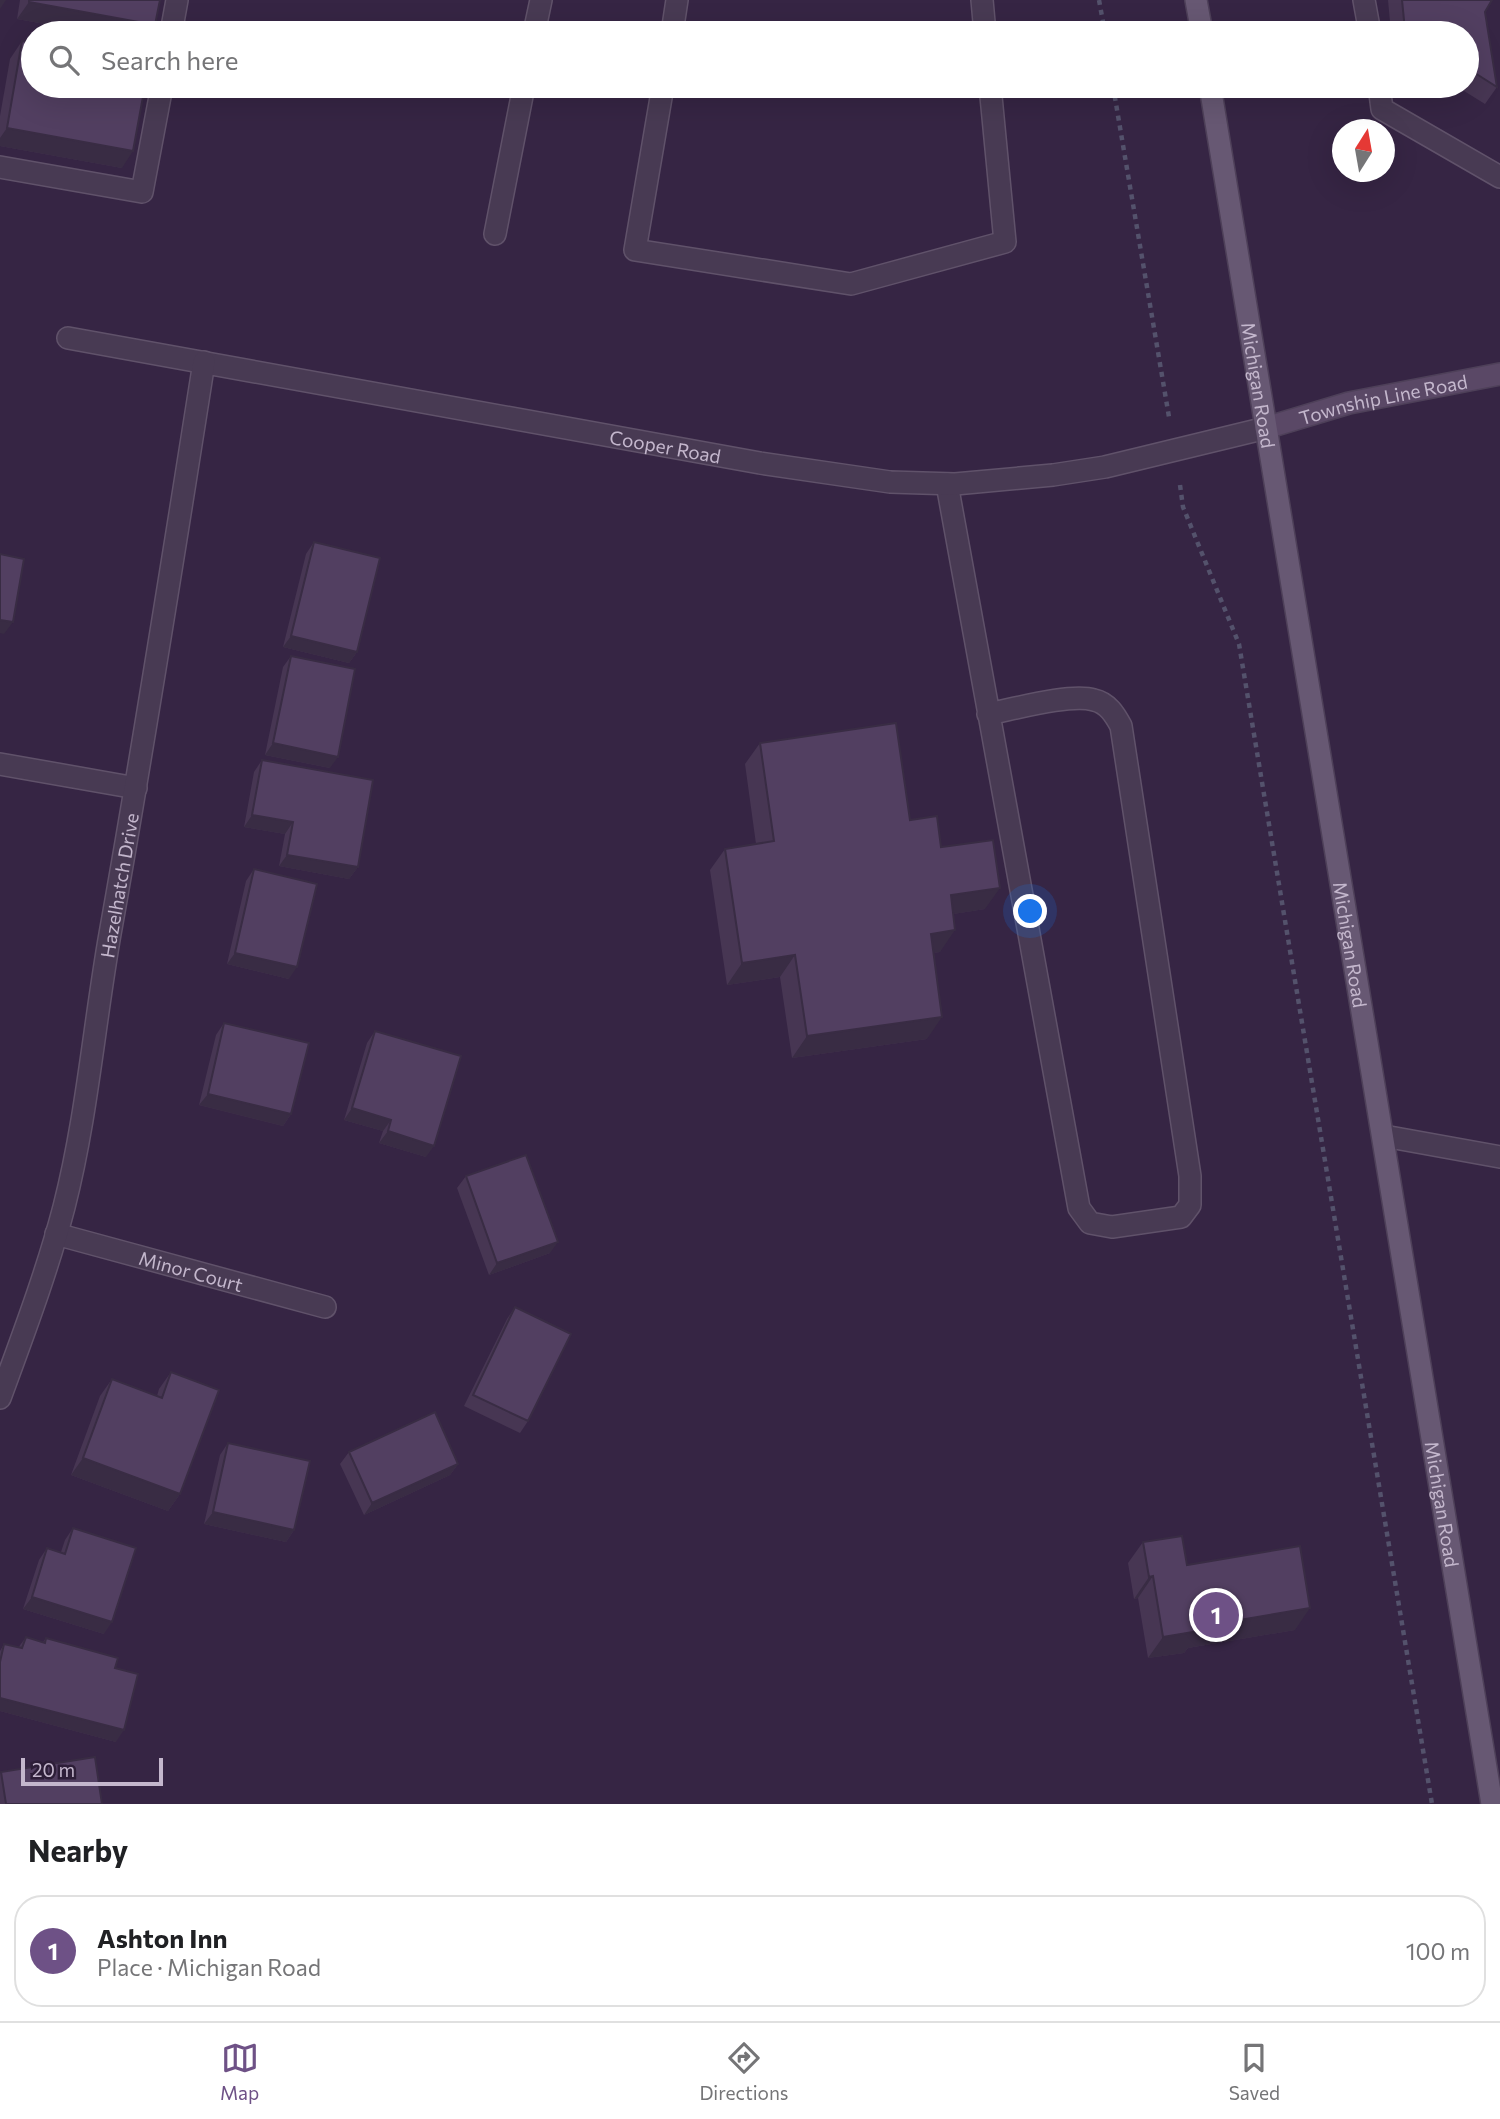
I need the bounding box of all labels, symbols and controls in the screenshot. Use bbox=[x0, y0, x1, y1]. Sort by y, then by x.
search box bbox=[21, 21, 1479, 98]
icon: search bbox=[45, 41, 83, 79]
text: Search here bbox=[101, 44, 239, 75]
north arrow bbox=[1332, 119, 1395, 182]
street label: Michigan Road bbox=[1237, 320, 1281, 450]
street label: Township Line Road bbox=[1296, 369, 1469, 429]
street label: Cooper Road bbox=[608, 425, 723, 467]
street label: Hazelhatch Drive bbox=[95, 811, 142, 959]
street label: Michigan Road bbox=[1329, 880, 1373, 1009]
your location bbox=[1013, 894, 1047, 928]
street label: Minor Court bbox=[136, 1246, 246, 1296]
street label: Michigan Road bbox=[1421, 1439, 1464, 1569]
pin: 1 bbox=[1193, 1589, 1239, 1641]
scale bar bbox=[21, 1755, 163, 1787]
text: 20 m bbox=[32, 1758, 75, 1781]
text: Nearby bbox=[28, 1831, 128, 1868]
text: Ashton Inn bbox=[97, 1922, 228, 1953]
text: 1 bbox=[48, 1937, 58, 1965]
text: 100 m bbox=[1406, 1937, 1470, 1965]
text: Place · Michigan Road bbox=[97, 1953, 321, 1981]
tab: Map bbox=[220, 2039, 259, 2104]
tab: Directions bbox=[699, 2039, 789, 2104]
tab: Saved bbox=[1229, 2039, 1280, 2104]

